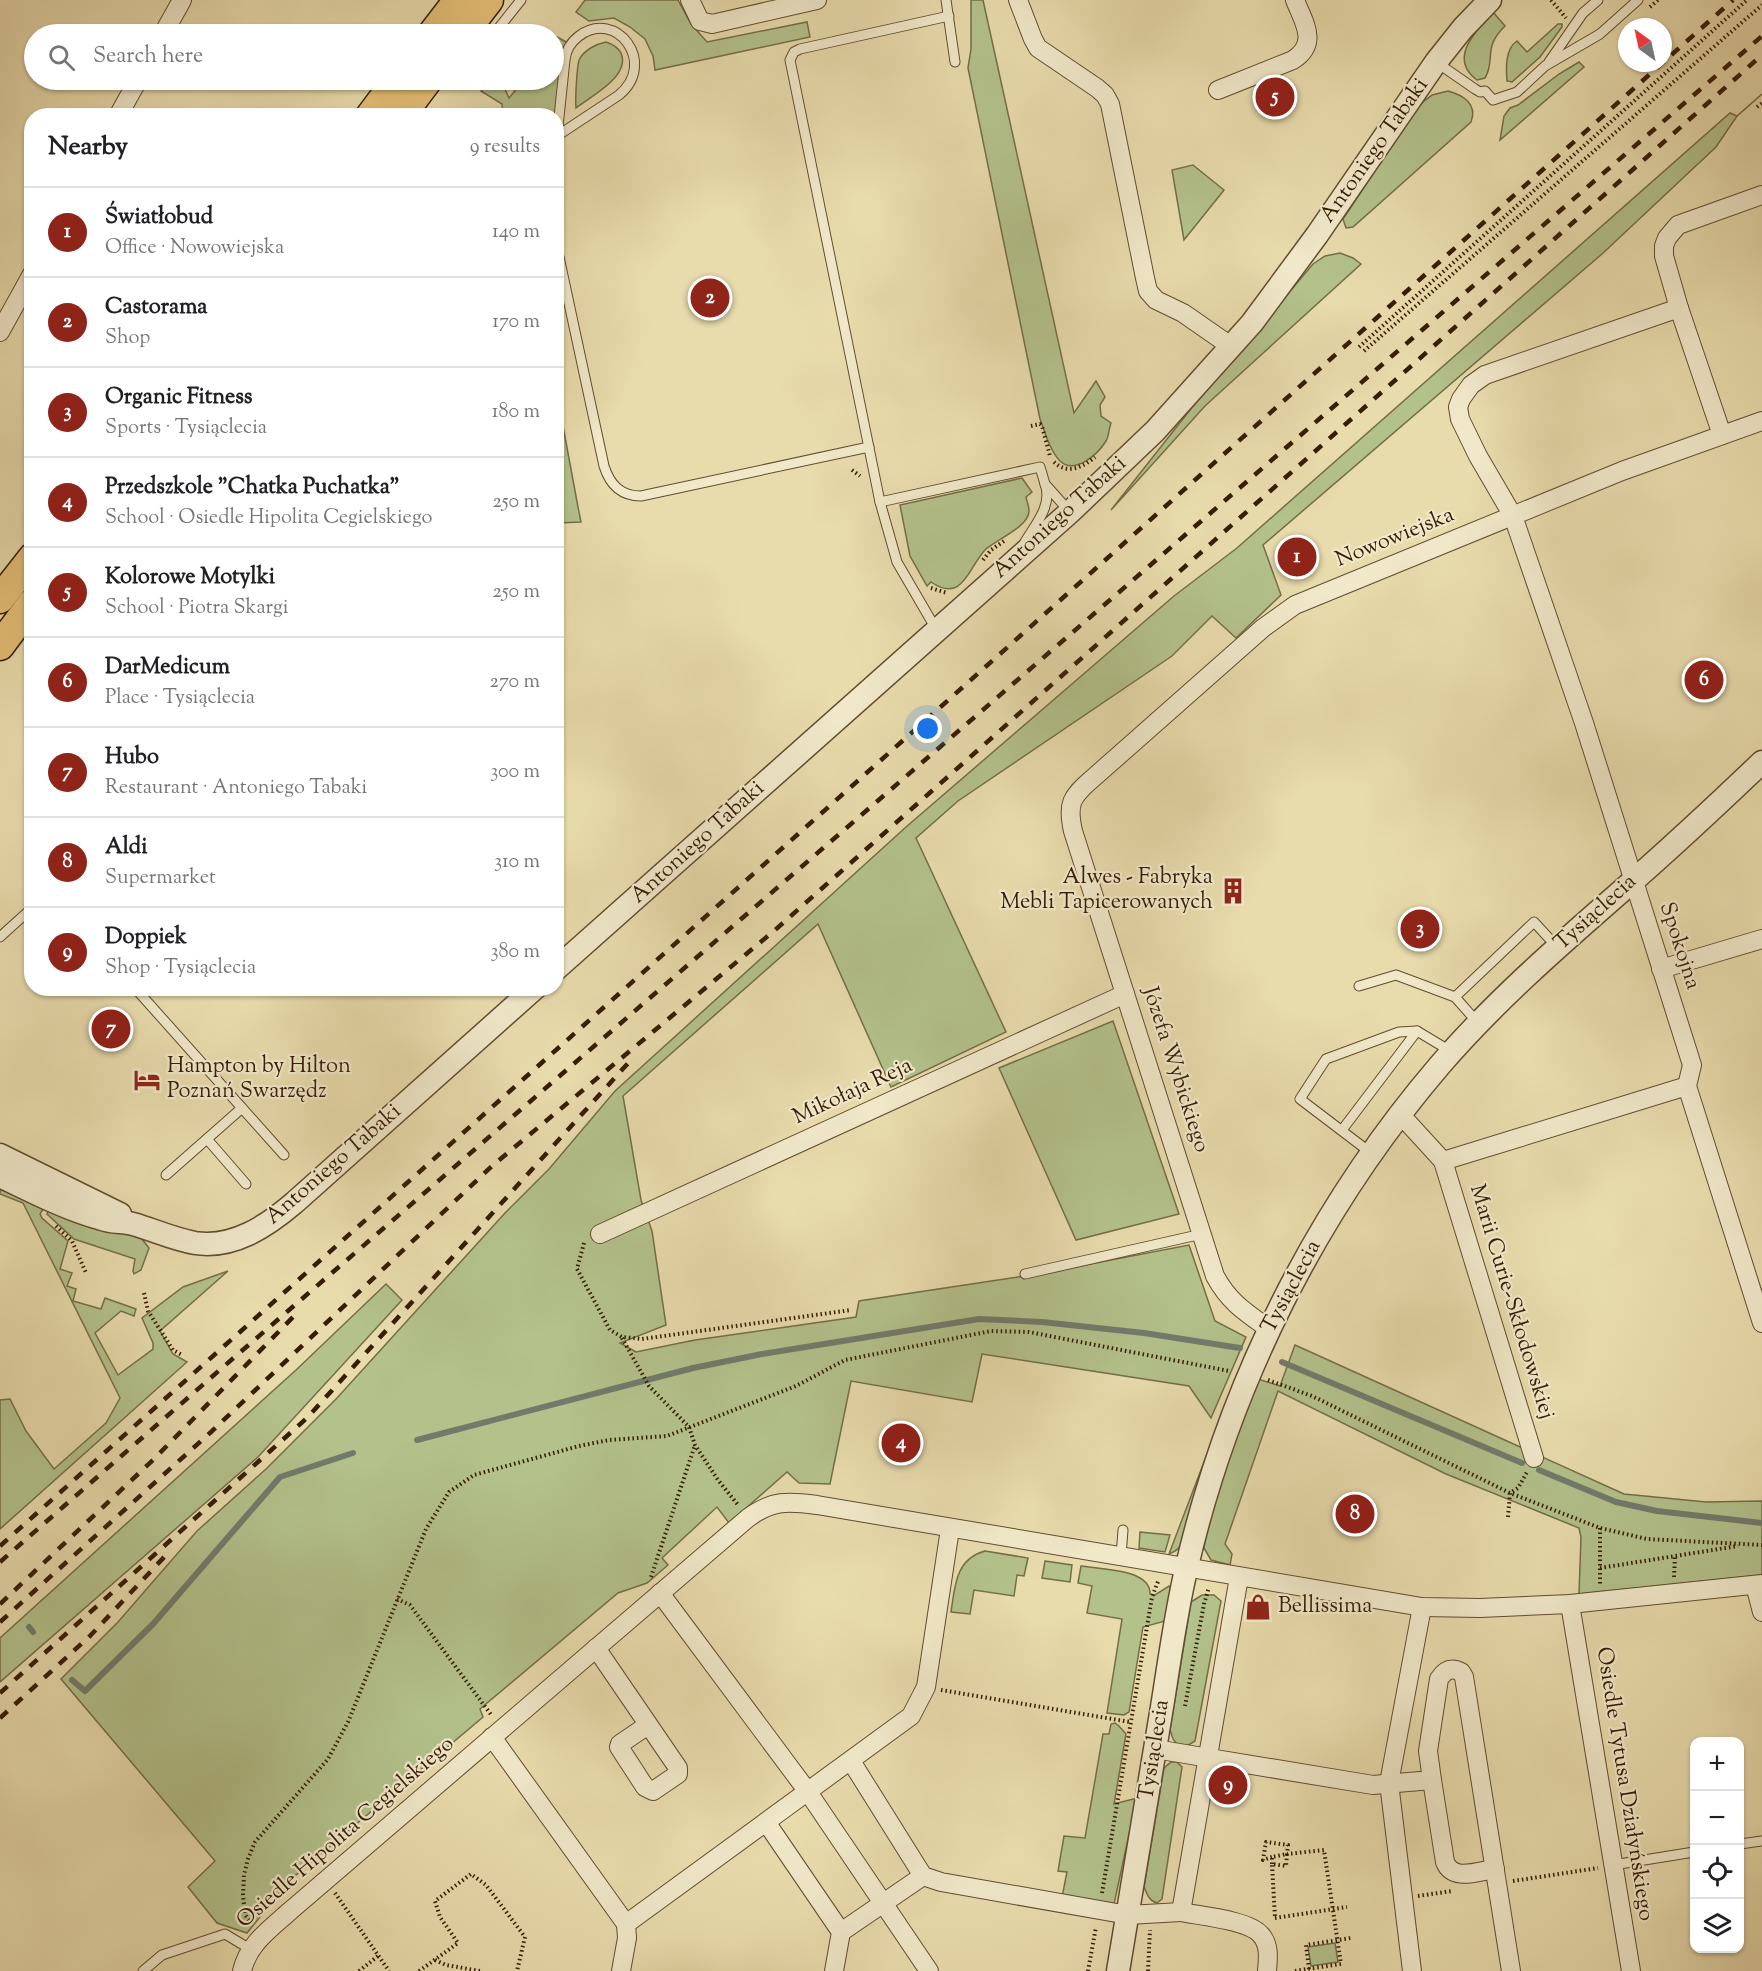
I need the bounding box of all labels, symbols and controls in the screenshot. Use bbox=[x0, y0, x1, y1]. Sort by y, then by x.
north arrow bbox=[1618, 18, 1672, 72]
search box bbox=[24, 24, 564, 90]
icon: search bbox=[45, 41, 78, 74]
text: Search here bbox=[93, 41, 203, 73]
street label: Antoniego Tabaki bbox=[1313, 72, 1437, 230]
pin: 5 bbox=[1256, 74, 1294, 120]
text: Nearby bbox=[48, 129, 128, 166]
text: 9 results bbox=[470, 133, 540, 162]
text: Światłobud bbox=[105, 202, 213, 234]
text: 1 bbox=[64, 218, 71, 247]
text: 140 m bbox=[492, 218, 540, 247]
text: Office · Nowowiejska bbox=[105, 234, 284, 263]
pin: 2 bbox=[690, 276, 730, 320]
text: Castorama bbox=[105, 292, 208, 324]
text: 2 bbox=[63, 308, 72, 337]
text: 170 m bbox=[492, 308, 540, 337]
text: Shop bbox=[105, 324, 150, 353]
text: Organic Fitness bbox=[105, 382, 253, 414]
text: 3 bbox=[63, 398, 72, 427]
text: 180 m bbox=[492, 398, 540, 427]
text: Sports · Tysiąclecia bbox=[105, 414, 267, 443]
street label: Antoniego Tabaki bbox=[986, 449, 1134, 587]
text: Przedszkole "Chatka Puchatka" bbox=[105, 472, 400, 504]
text: 4 bbox=[62, 488, 73, 517]
text: 250 m bbox=[492, 488, 540, 517]
street label: Nowowiejska bbox=[1331, 500, 1459, 576]
text: School · Osiedle Hipolita Cegielskiego bbox=[105, 504, 433, 533]
pin: 1 bbox=[1278, 534, 1316, 580]
text: Kolorowe Motylki bbox=[105, 562, 275, 594]
text: 5 bbox=[64, 578, 71, 607]
text: 250 m bbox=[492, 578, 540, 607]
text: School · Piotra Skargi bbox=[105, 594, 288, 623]
text: DarMedicum bbox=[105, 652, 230, 684]
pin: 6 bbox=[1684, 658, 1724, 702]
text: 6 bbox=[63, 668, 72, 697]
text: 270 m bbox=[490, 668, 540, 697]
text: Place · Tysiąclecia bbox=[105, 684, 255, 713]
your location bbox=[913, 714, 942, 743]
text: Hubo bbox=[105, 742, 159, 774]
text: 7 bbox=[62, 758, 73, 787]
text: 300 m bbox=[490, 758, 540, 787]
text: Restaurant · Antoniego Tabaki bbox=[105, 774, 367, 803]
street label: Antoniego Tabaki bbox=[624, 774, 772, 912]
text: Aldi bbox=[105, 832, 147, 864]
text: 8 bbox=[63, 848, 73, 877]
text: 310 m bbox=[494, 848, 540, 877]
place label: Alwes - Fabryka Mebli Tapicerowanych bbox=[1000, 862, 1213, 919]
text: Supermarket bbox=[105, 864, 216, 893]
street label: Tysiąclecia bbox=[1548, 867, 1644, 959]
building icon: Alwes - Fabryka Mebli Tapicerowanych bbox=[1218, 876, 1248, 906]
street label: Spokojna bbox=[1650, 898, 1708, 994]
pin: 3 bbox=[1400, 906, 1440, 952]
text: Doppiek bbox=[105, 922, 187, 954]
text: 9 bbox=[63, 938, 72, 967]
text: 380 m bbox=[491, 938, 540, 967]
text: Shop · Tysiąclecia bbox=[105, 954, 256, 983]
street label: Józefa Wybickiego bbox=[1133, 982, 1217, 1157]
pin: 7 bbox=[92, 1006, 130, 1052]
street label: Mikołaja Reja bbox=[788, 1050, 918, 1134]
place label: Hampton by Hilton Poznań Swarzędz bbox=[167, 1051, 351, 1108]
hotel icon: Hampton by Hilton Poznań Swarzędz bbox=[132, 1065, 162, 1095]
street label: Antoniego Tabaki bbox=[259, 1097, 409, 1233]
street label: Marii Curie-Skłodowskiej bbox=[1460, 1181, 1562, 1423]
street label: Tysiąclecia bbox=[1254, 1235, 1330, 1339]
pin: 4 bbox=[882, 1420, 920, 1466]
pin: 8 bbox=[1336, 1492, 1374, 1537]
place label: Bellissima bbox=[1278, 1591, 1372, 1623]
shop icon: Bellissima bbox=[1243, 1592, 1273, 1622]
street label: Osiedle Tytusa Działyńskiego bbox=[1587, 1645, 1661, 1923]
street label: Tysiąclecia bbox=[1131, 1697, 1179, 1803]
street label: Osiedle Hipolita Cegielskiego bbox=[230, 1729, 462, 1937]
map controls bbox=[1690, 1737, 1744, 1953]
button: + bbox=[1690, 1737, 1744, 1791]
pin: 9 bbox=[1208, 1762, 1248, 1808]
button: − bbox=[1690, 1791, 1744, 1845]
button: locate bbox=[1690, 1845, 1744, 1899]
button: layers bbox=[1690, 1899, 1744, 1953]

